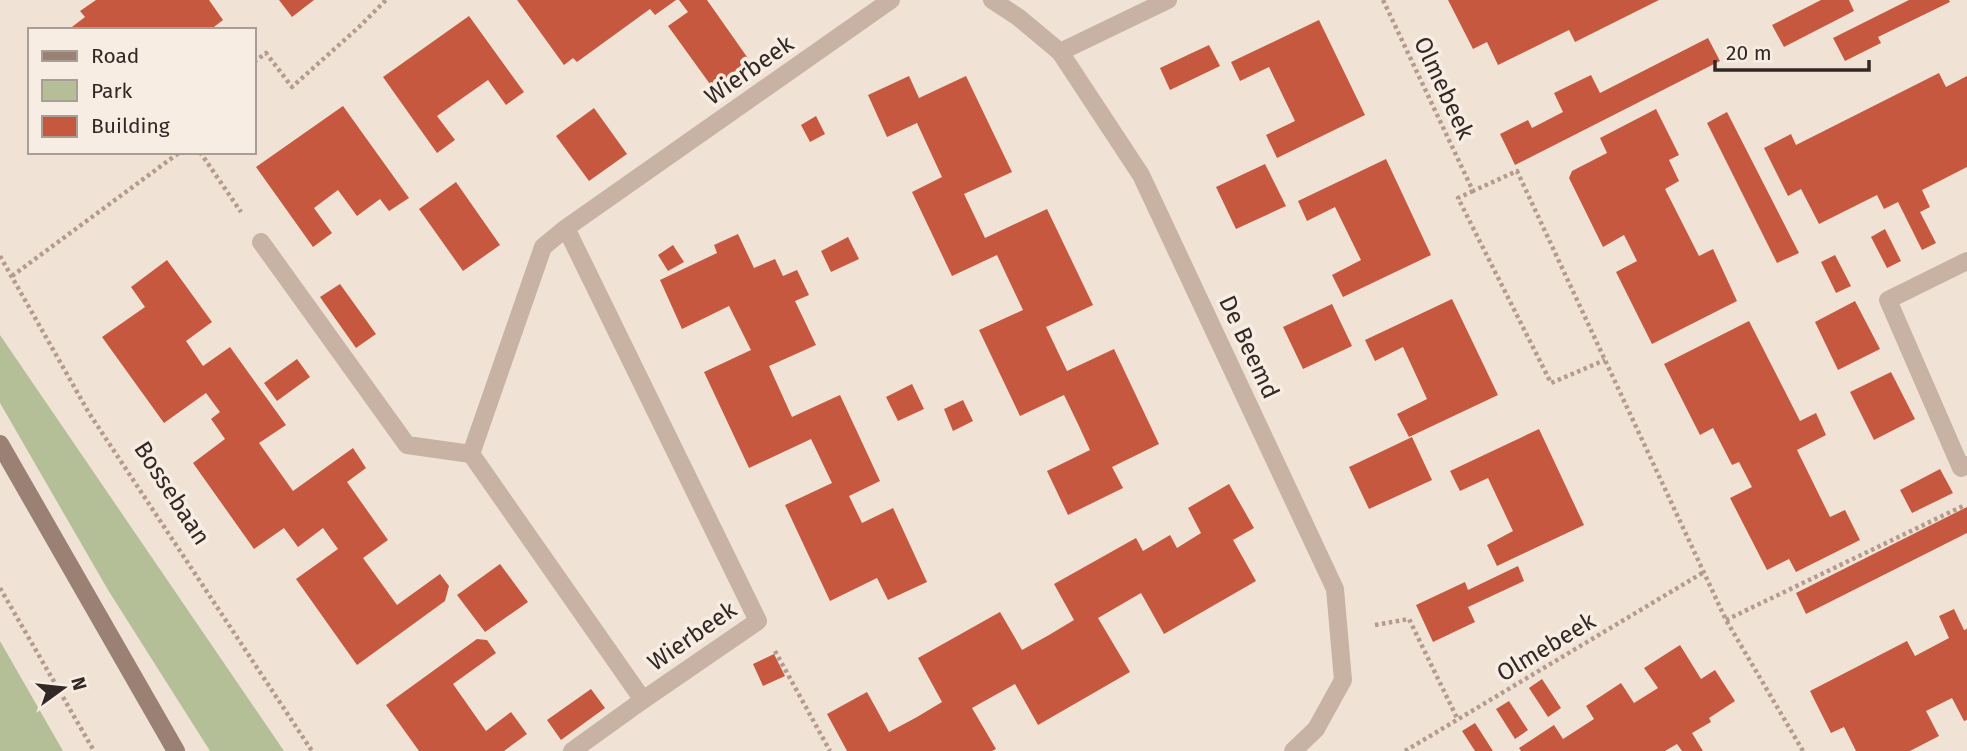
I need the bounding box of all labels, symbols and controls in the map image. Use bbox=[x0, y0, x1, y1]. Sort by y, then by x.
legend bbox=[28, 28, 256, 154]
scale bar bbox=[1715, 28, 1869, 72]
street label: Wierbeek bbox=[699, 29, 799, 111]
street label: Olmebeek bbox=[1408, 32, 1480, 144]
text: 20 m bbox=[1726, 40, 1772, 66]
text: Road bbox=[91, 43, 139, 69]
text: Park bbox=[91, 78, 133, 104]
text: Building bbox=[91, 113, 170, 139]
street label: De Beemd bbox=[1213, 291, 1285, 403]
street label: Bossebaan bbox=[128, 436, 216, 550]
street label: Wierbeek bbox=[642, 595, 742, 677]
street label: Olmebeek bbox=[1492, 606, 1601, 687]
north arrow bbox=[28, 653, 98, 723]
text: N bbox=[66, 675, 92, 693]

